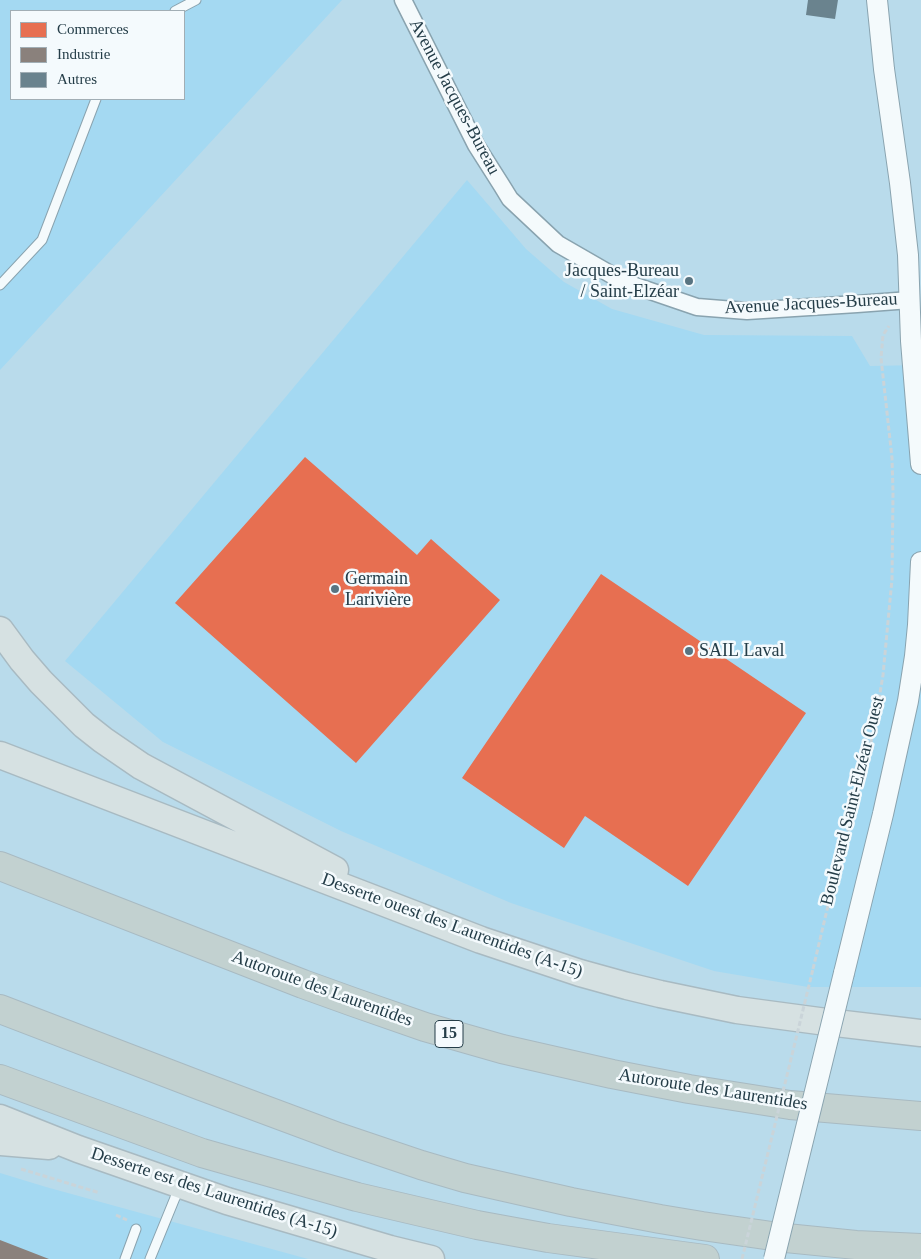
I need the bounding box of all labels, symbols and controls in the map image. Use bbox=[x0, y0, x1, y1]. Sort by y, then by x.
legend bbox=[10, 10, 185, 100]
street label: Avenue Jacques-Bureau bbox=[404, 16, 504, 178]
text: Commerces bbox=[57, 21, 129, 37]
text: Industrie bbox=[57, 46, 110, 62]
text: Autres bbox=[57, 71, 97, 87]
place label: Jacques-Bureau / Saint-Elzéar bbox=[565, 260, 679, 302]
marker: Jacques-Bureau / Saint-Elzéar bbox=[683, 275, 695, 287]
street label: Avenue Jacques-Bureau bbox=[724, 289, 898, 319]
place label: Germain Larivière bbox=[345, 568, 411, 610]
marker: Germain Larivière bbox=[329, 583, 341, 595]
place label: SAIL Laval bbox=[699, 640, 784, 662]
marker: SAIL Laval bbox=[683, 645, 695, 657]
street label: Boulevard Saint-Elzéar Ouest bbox=[817, 694, 889, 908]
street label: Desserte ouest des Laurentides (A-15) bbox=[319, 869, 585, 983]
street label: Autoroute des Laurentides bbox=[229, 946, 415, 1032]
road number: 15 bbox=[435, 1021, 463, 1048]
street label: Autoroute des Laurentides bbox=[617, 1064, 809, 1116]
street label: Desserte est des Laurentides (A-15) bbox=[88, 1143, 340, 1243]

